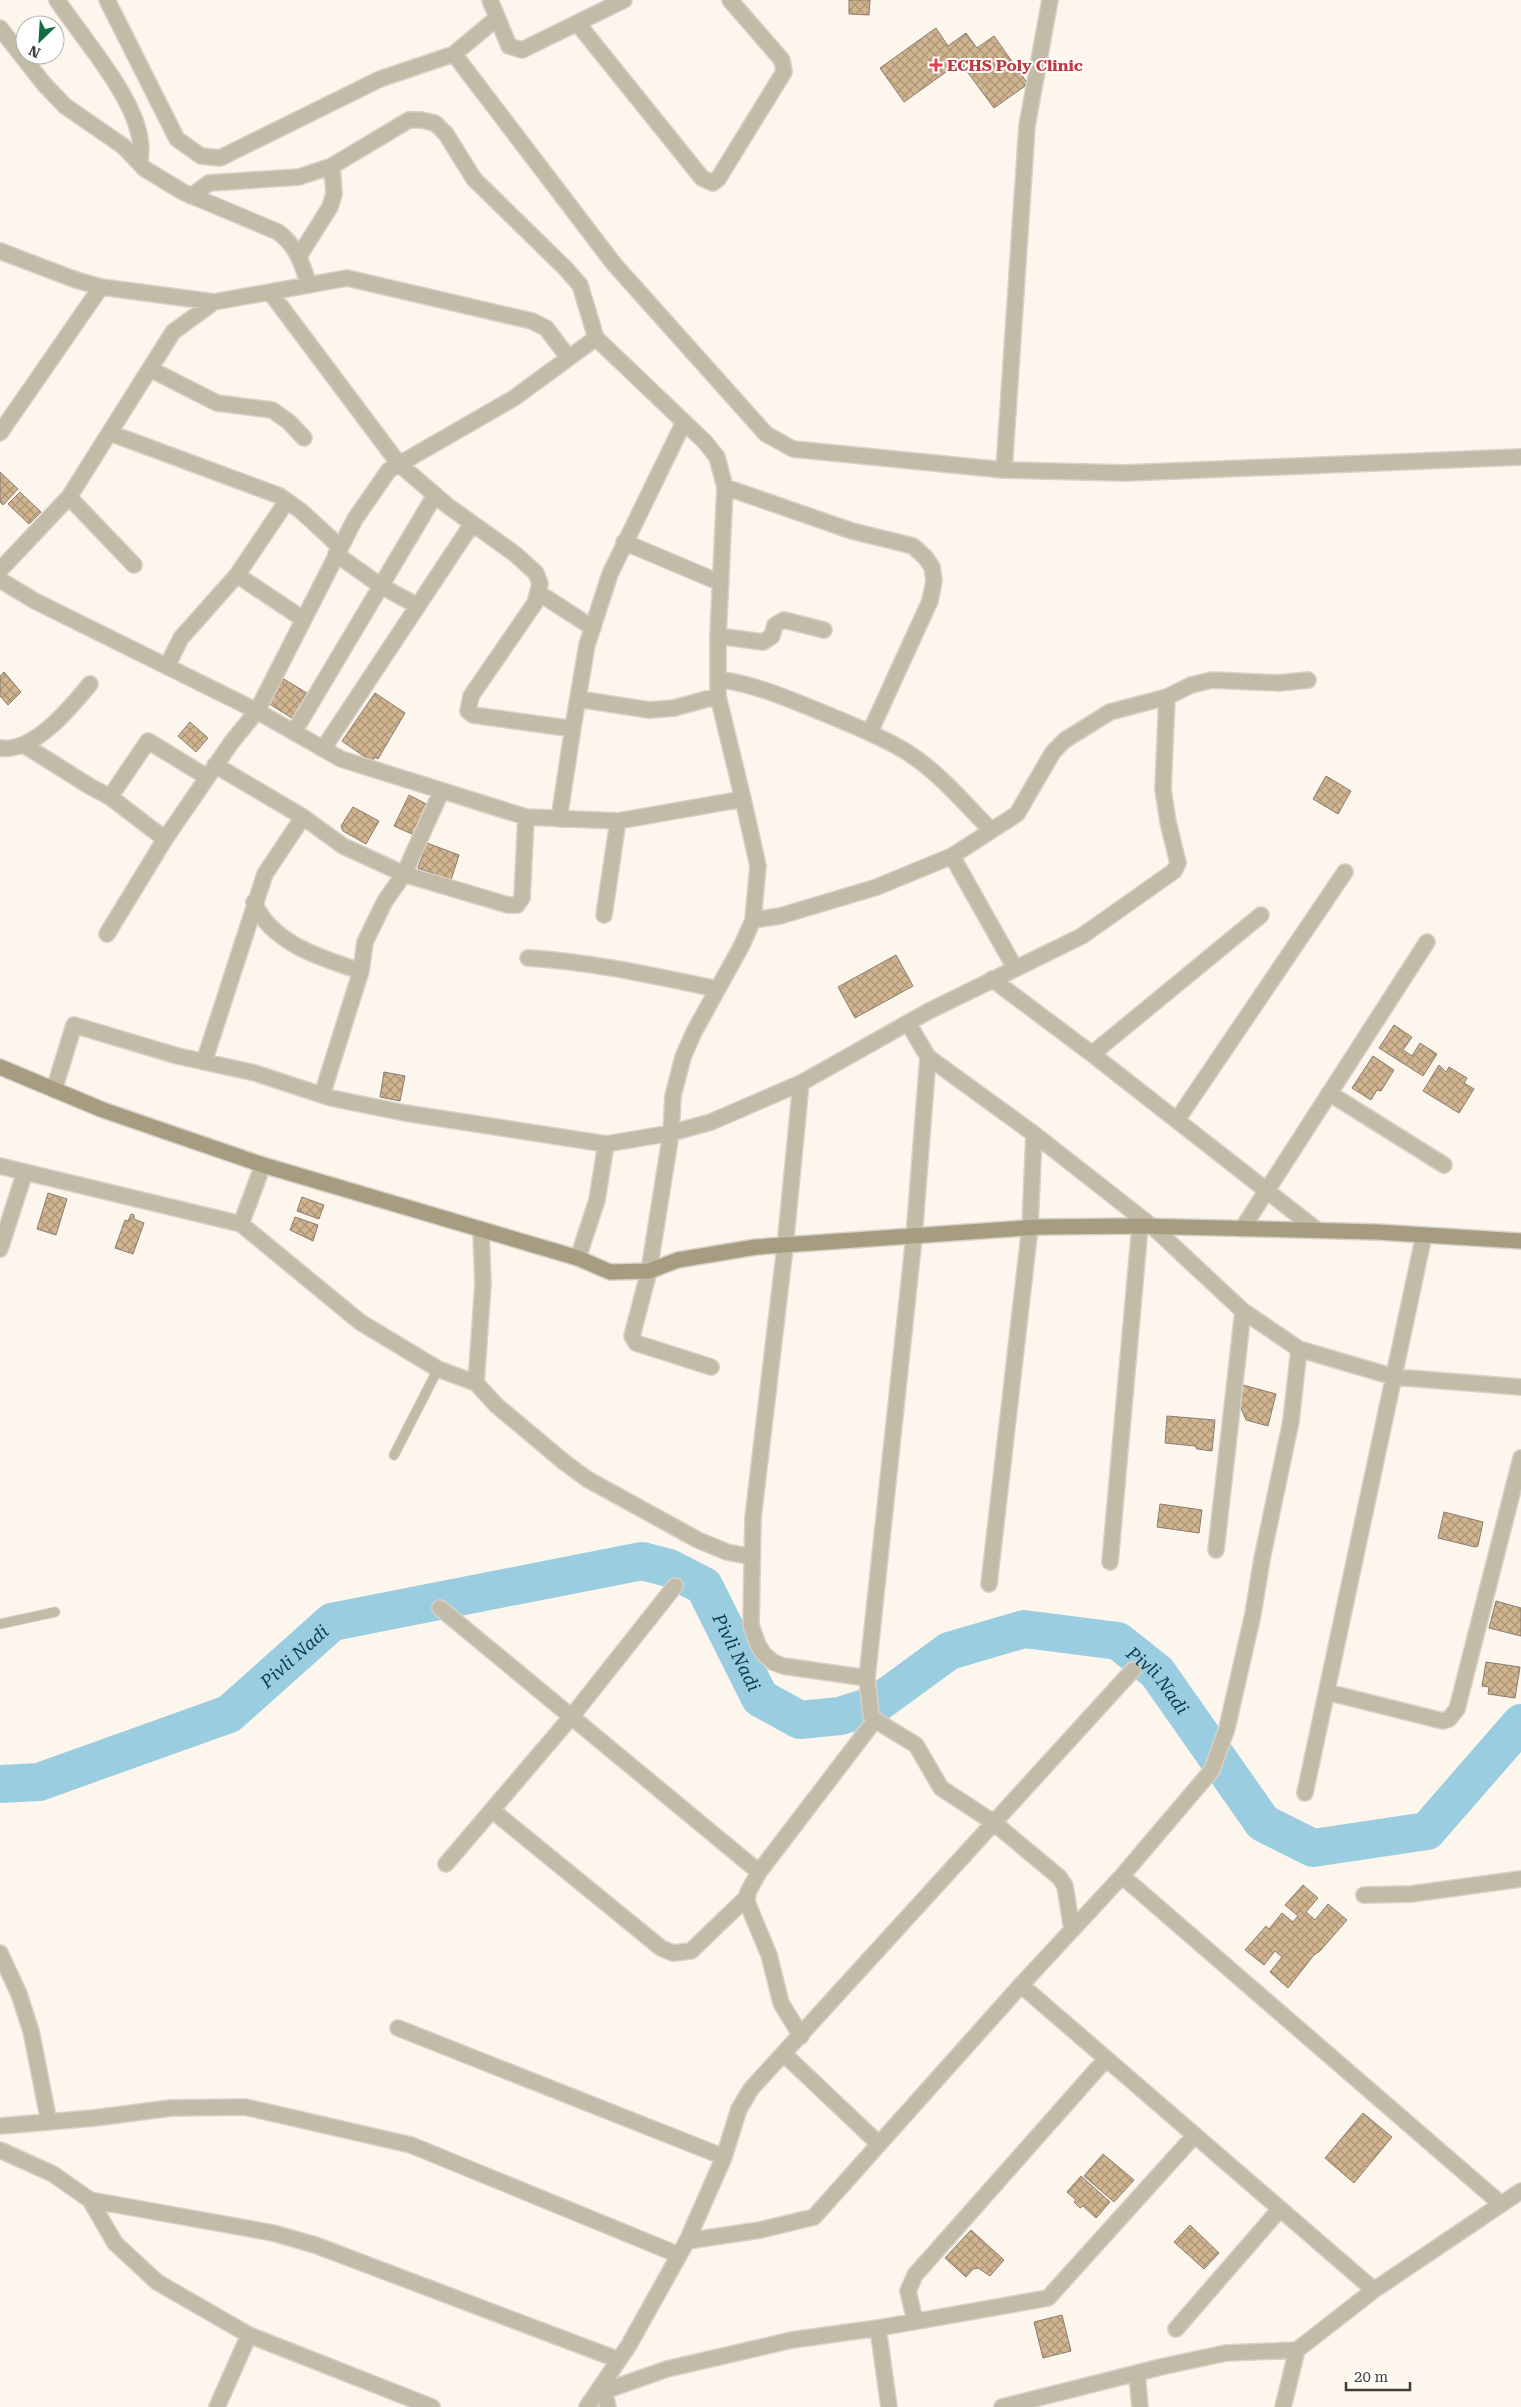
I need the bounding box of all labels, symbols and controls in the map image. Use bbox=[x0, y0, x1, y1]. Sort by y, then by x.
north arrow bbox=[15, 15, 65, 65]
text: N bbox=[26, 42, 43, 61]
place label: ECHS Poly Clinic bbox=[947, 56, 1083, 75]
marker: ECHS Poly Clinic bbox=[929, 58, 943, 72]
water label: Pivli Nadi bbox=[708, 1609, 765, 1695]
water label: Pivli Nadi bbox=[255, 1620, 333, 1692]
water label: Pivli Nadi bbox=[1122, 1641, 1194, 1718]
scale bar bbox=[1346, 2360, 1410, 2392]
text: 20 m bbox=[1354, 2368, 1389, 2386]

